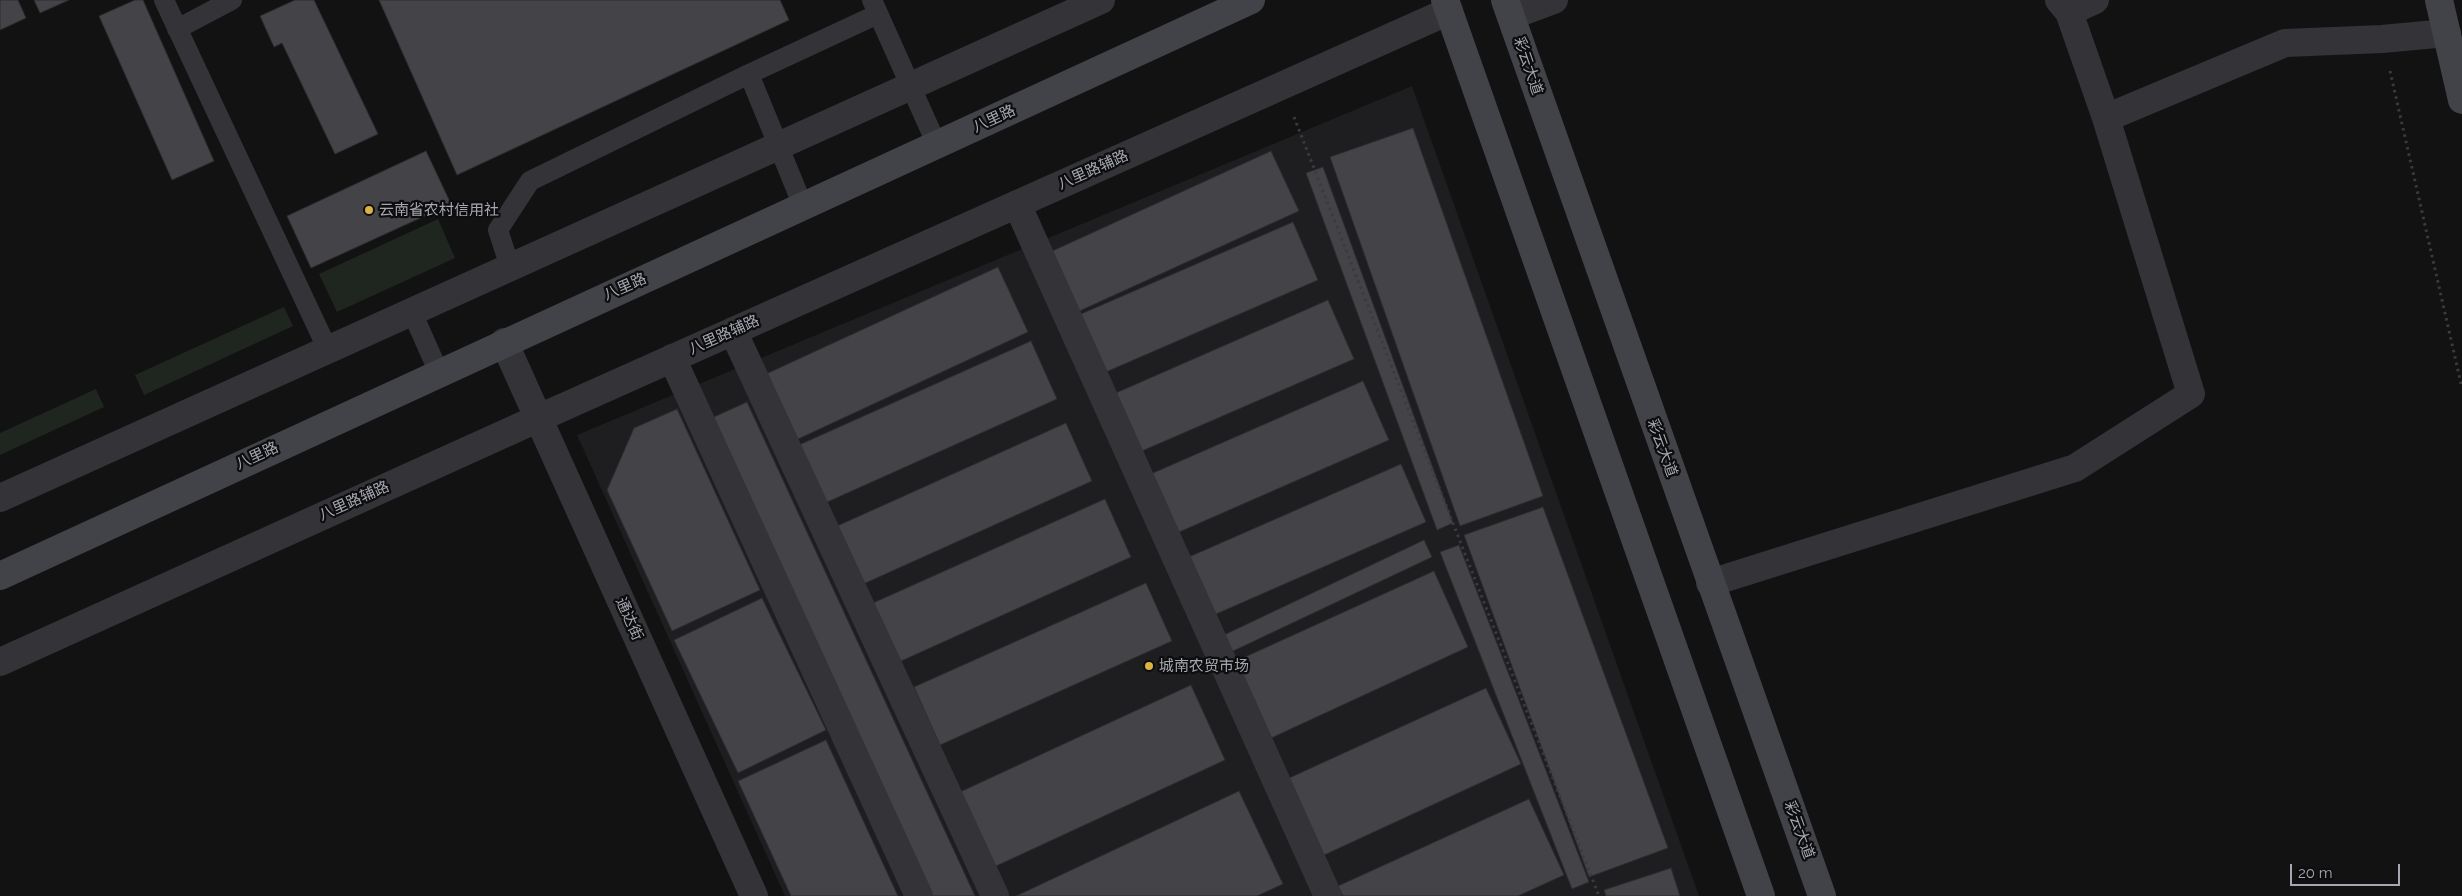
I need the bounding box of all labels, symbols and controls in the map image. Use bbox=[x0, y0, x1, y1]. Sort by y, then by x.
street label: 彩云大道 bbox=[1510, 35, 1546, 97]
street label: 八里路 bbox=[970, 101, 1018, 137]
street label: 八里路辅路 bbox=[1055, 147, 1131, 193]
place label: 云南省农村信用社 bbox=[379, 201, 499, 219]
marker: 云南省农村信用社 bbox=[363, 204, 375, 216]
street label: 八里路 bbox=[601, 270, 649, 304]
street label: 八里路辅路 bbox=[686, 312, 762, 358]
street label: 彩云大道 bbox=[1643, 417, 1681, 479]
street label: 八里路 bbox=[233, 438, 281, 474]
street label: 八里路辅路 bbox=[316, 478, 392, 524]
street label: 通达街 bbox=[612, 595, 646, 643]
place label: 城南农贸市场 bbox=[1159, 657, 1249, 675]
marker: 城南农贸市场 bbox=[1143, 660, 1155, 672]
street label: 彩云大道 bbox=[1780, 799, 1818, 861]
scale bar bbox=[2292, 854, 2402, 886]
text: 20 m bbox=[2298, 864, 2333, 882]

